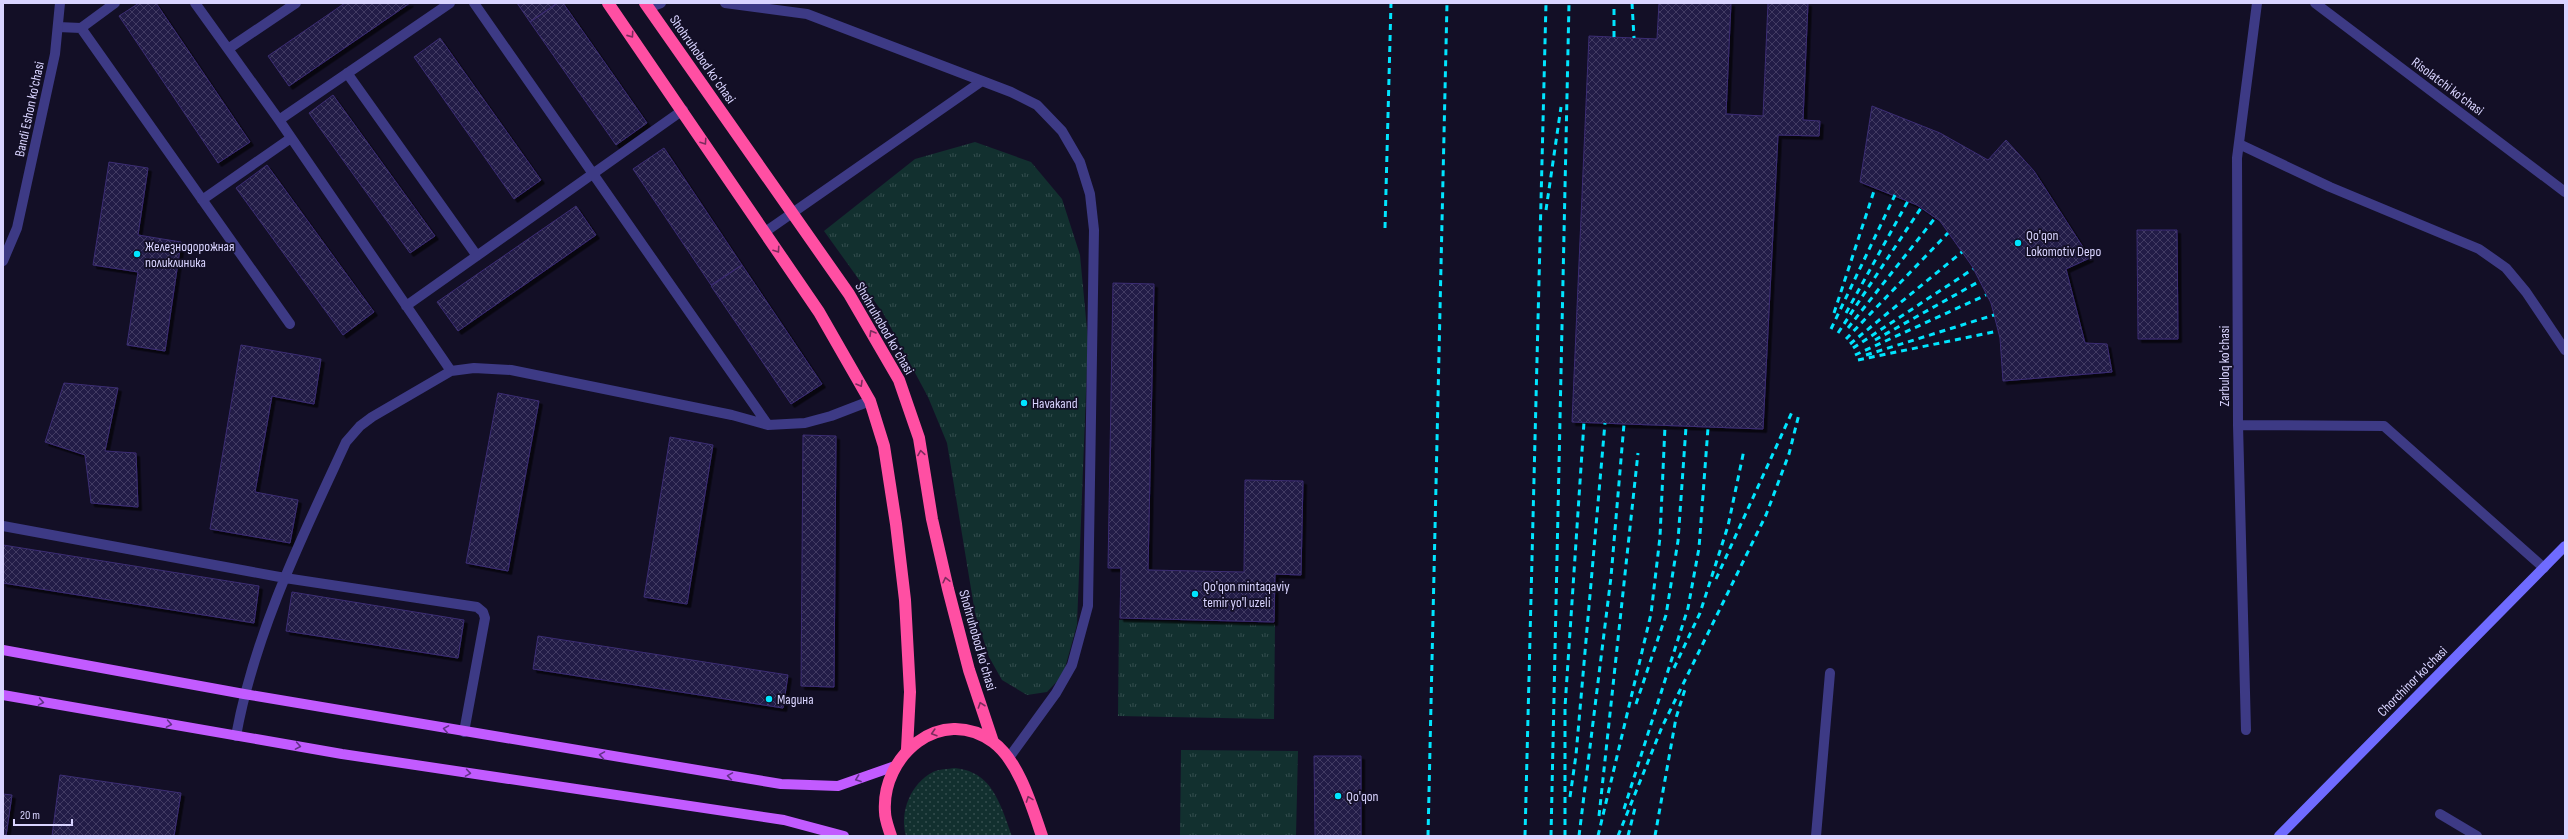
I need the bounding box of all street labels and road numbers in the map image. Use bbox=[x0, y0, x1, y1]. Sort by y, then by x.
street label: Shohruhobod koʻchasi bbox=[666, 12, 739, 107]
street label: Risolatchi ko'chasi bbox=[2408, 54, 2487, 119]
street label: Bandi Eshon ko'chasi bbox=[11, 60, 48, 158]
street label: Shohruhobod koʻchasi bbox=[851, 279, 918, 377]
street label: Zarbuloq ko'chasi bbox=[2216, 326, 2233, 406]
street label: Shohruhobod koʻchasi bbox=[955, 588, 1000, 692]
street label: Chorchinor ko'chasi bbox=[2374, 643, 2451, 720]

